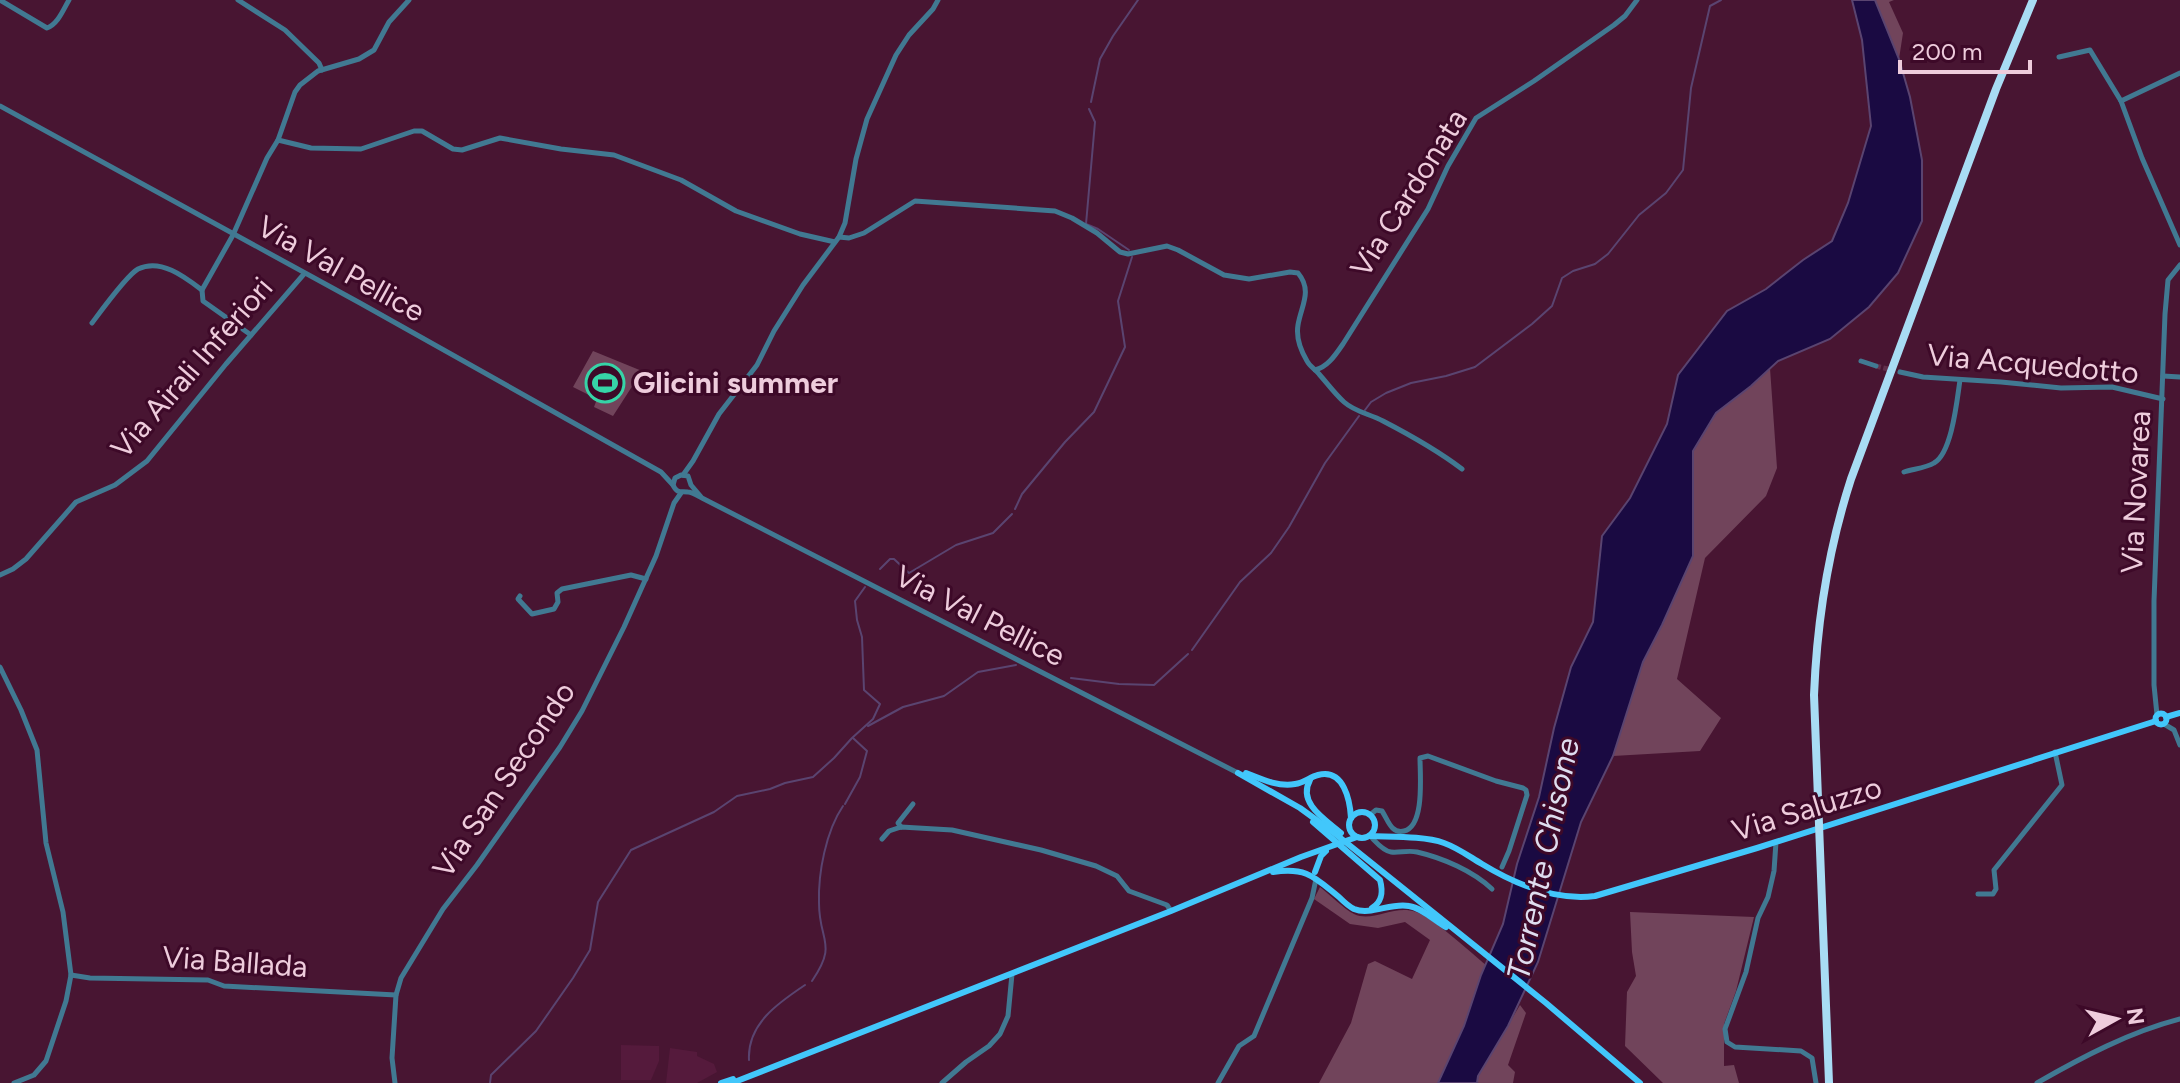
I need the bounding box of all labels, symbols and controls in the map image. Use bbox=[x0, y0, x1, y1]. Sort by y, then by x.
scale bar bbox=[1900, 24, 2030, 74]
text: 200 m bbox=[1912, 37, 1983, 66]
street label: Via Cardonata bbox=[1342, 102, 1475, 284]
street label: Via Val Pellice bbox=[251, 207, 431, 330]
street label: Via Airali Inferiori bbox=[103, 270, 280, 466]
street label: Via Acquedotto bbox=[1926, 336, 2140, 391]
sports icon: Glicini summer bbox=[584, 362, 626, 404]
place label: Glicini summer bbox=[633, 364, 838, 401]
street label: Via Novarea bbox=[2113, 410, 2158, 574]
street label: Via Val Pellice bbox=[889, 557, 1071, 674]
street label: Via San Secondo bbox=[424, 675, 583, 885]
water label: Torrente Chisone bbox=[1499, 734, 1587, 984]
street label: Via Saluzzo bbox=[1728, 768, 1886, 849]
street label: Via Ballada bbox=[161, 938, 309, 985]
north arrow bbox=[2076, 979, 2156, 1059]
text: N bbox=[2121, 1006, 2150, 1027]

